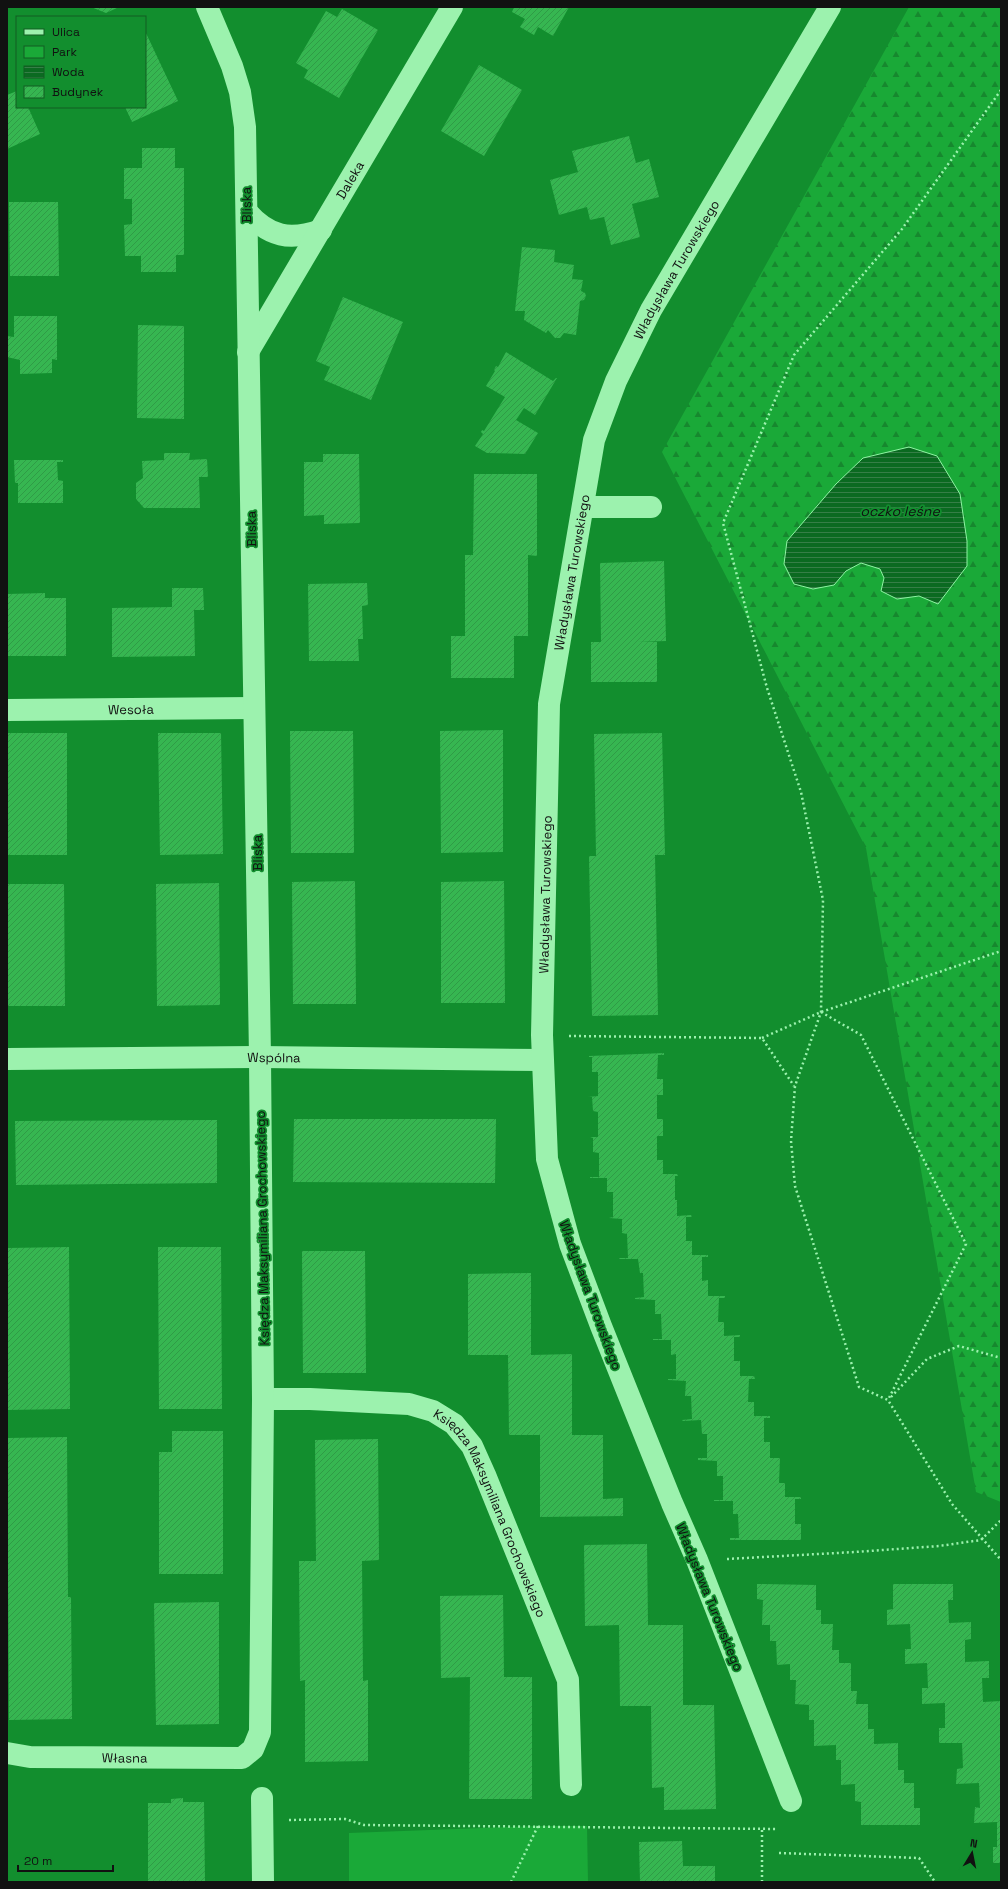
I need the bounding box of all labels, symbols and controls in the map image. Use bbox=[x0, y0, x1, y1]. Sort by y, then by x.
legend bbox=[16, 16, 146, 108]
text: Ulica bbox=[52, 24, 80, 40]
text: Park bbox=[52, 44, 77, 60]
text: Woda bbox=[52, 64, 84, 80]
text: Budynek bbox=[52, 84, 104, 100]
street label: Daleka bbox=[332, 158, 368, 202]
street label: Bliska bbox=[238, 186, 255, 223]
street label: Władysława Turowskiego bbox=[630, 197, 723, 342]
street label: Władysława Turowskiego bbox=[550, 493, 594, 652]
water label: oczko leśne bbox=[860, 502, 940, 520]
street label: Bliska bbox=[243, 510, 260, 547]
street label: Wesoła bbox=[108, 701, 155, 718]
street label: Władysława Turowskiego bbox=[535, 815, 556, 974]
street label: Bliska bbox=[249, 834, 266, 871]
street label: Wspólna bbox=[247, 1049, 301, 1066]
street label: Księdza Maksymiliana Grochowskiego bbox=[252, 1110, 273, 1346]
street label: Władysława Turowskiego bbox=[556, 1218, 626, 1372]
street label: Księdza Maksymiliana Grochowskiego bbox=[430, 1405, 550, 1620]
street label: Władysława Turowskiego bbox=[672, 1521, 747, 1674]
street label: Własna bbox=[102, 1749, 148, 1767]
north arrow bbox=[952, 1833, 992, 1873]
text: N bbox=[969, 1836, 979, 1851]
scale bar bbox=[18, 1847, 113, 1873]
text: 20 m bbox=[24, 1853, 52, 1869]

